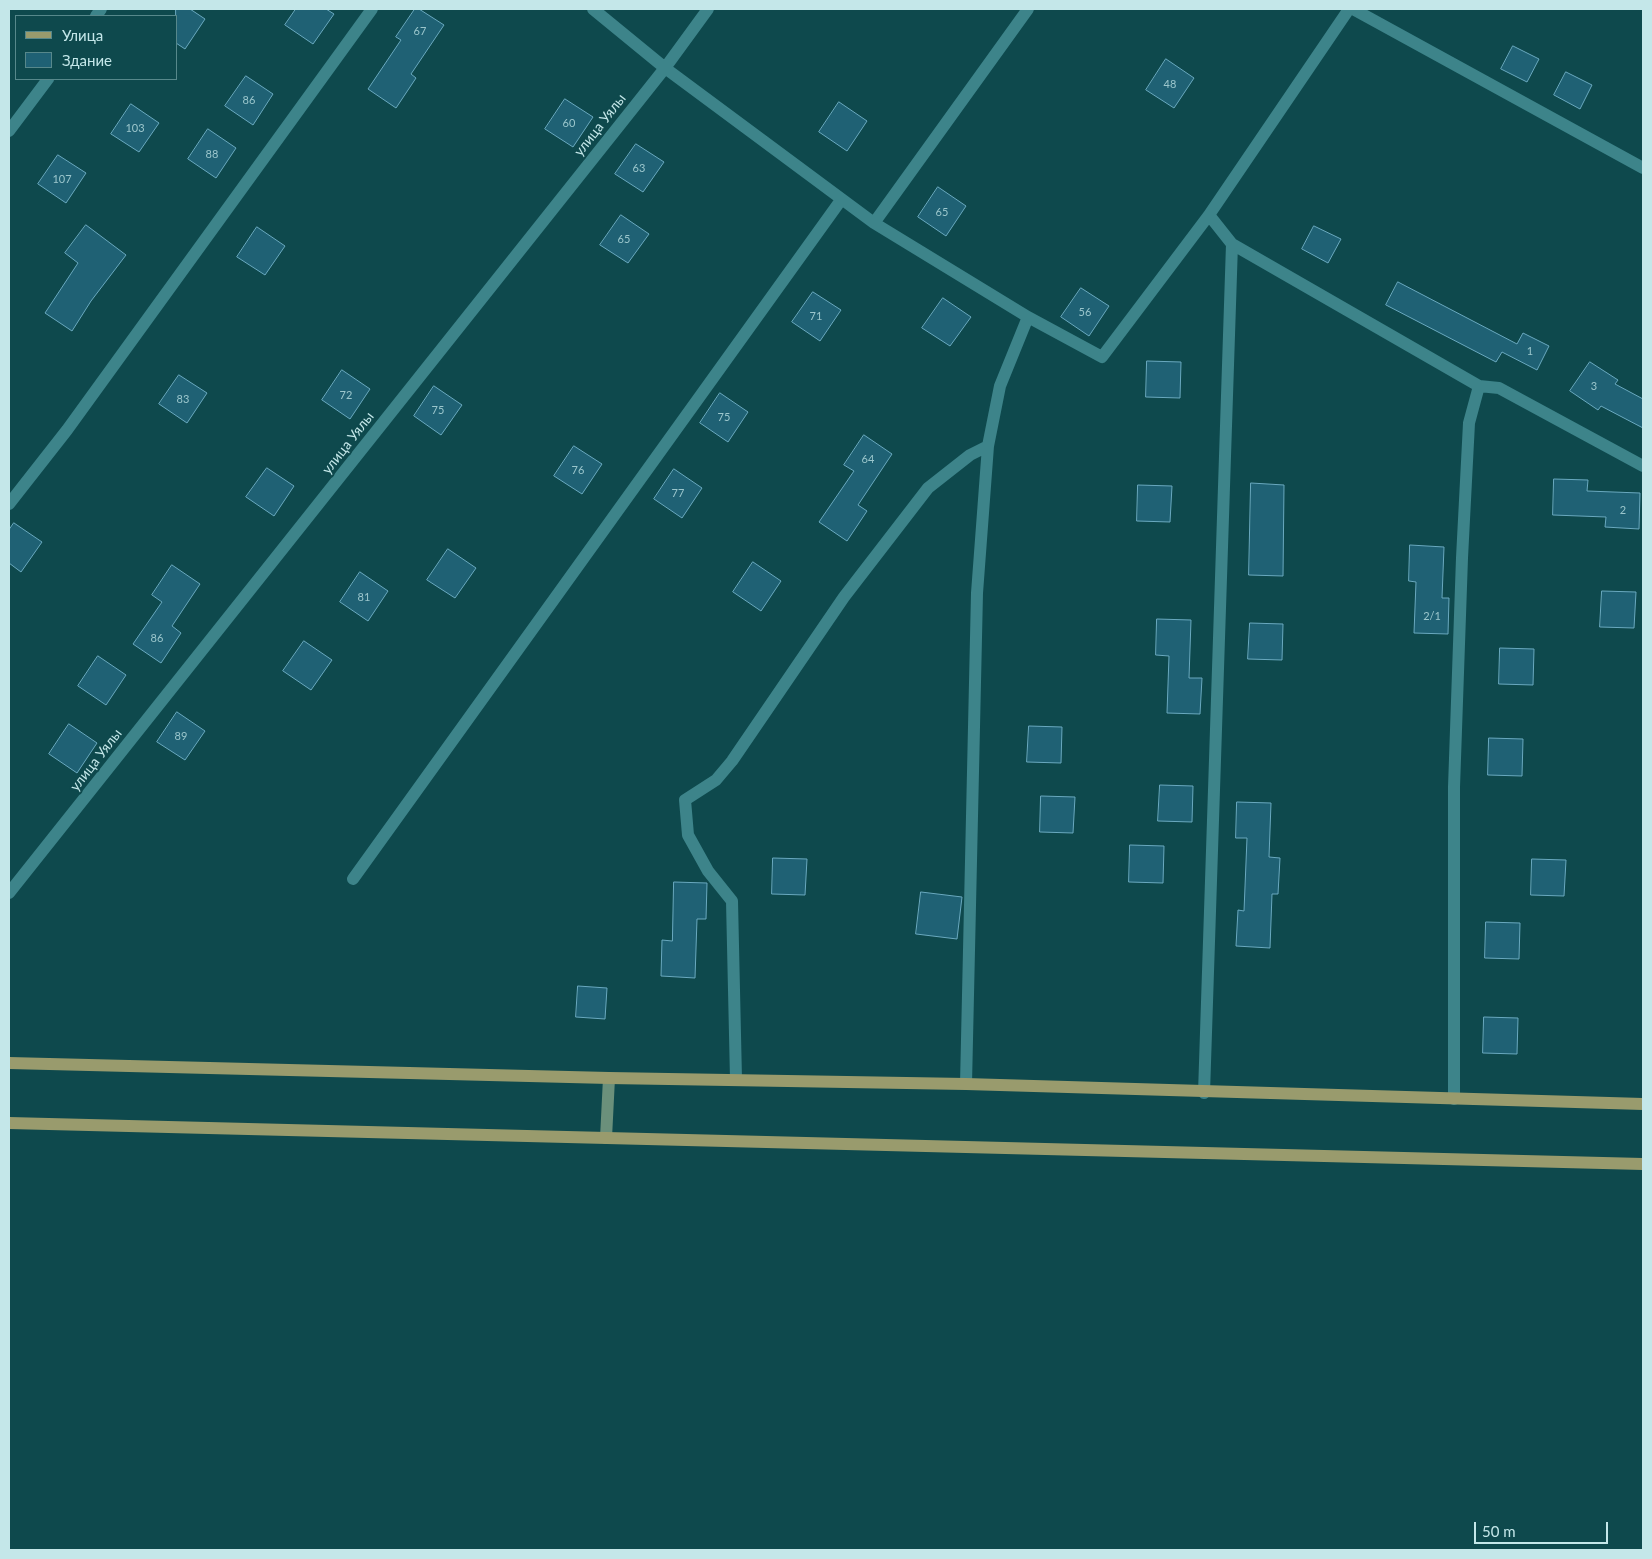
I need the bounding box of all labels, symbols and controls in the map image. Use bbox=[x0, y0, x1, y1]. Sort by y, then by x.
legend bbox=[15, 15, 178, 80]
house number: 67 bbox=[414, 24, 426, 38]
text: Улица bbox=[62, 26, 103, 44]
text: Здание bbox=[62, 51, 112, 69]
house number: 48 bbox=[1164, 77, 1176, 91]
street label: улица Уялы bbox=[570, 90, 630, 160]
house number: 86 bbox=[243, 93, 255, 107]
house number: 60 bbox=[563, 116, 575, 130]
house number: 103 bbox=[125, 121, 145, 135]
house number: 88 bbox=[206, 147, 218, 161]
house number: 63 bbox=[633, 161, 645, 175]
house number: 107 bbox=[52, 172, 72, 186]
house number: 65 bbox=[936, 205, 948, 219]
house number: 65 bbox=[618, 232, 630, 246]
house number: 56 bbox=[1079, 305, 1091, 319]
house number: 71 bbox=[810, 309, 822, 323]
house number: 1 bbox=[1527, 344, 1533, 358]
house number: 3 bbox=[1591, 379, 1597, 393]
house number: 72 bbox=[340, 388, 352, 402]
house number: 83 bbox=[177, 392, 189, 406]
house number: 75 bbox=[432, 403, 444, 417]
street label: улица Уялы bbox=[318, 408, 378, 478]
house number: 75 bbox=[718, 410, 730, 424]
house number: 64 bbox=[862, 452, 874, 466]
house number: 76 bbox=[572, 463, 584, 477]
house number: 77 bbox=[672, 486, 684, 500]
house number: 2 bbox=[1620, 503, 1626, 517]
house number: 81 bbox=[358, 590, 370, 604]
house number: 2/1 bbox=[1423, 609, 1441, 623]
house number: 86 bbox=[151, 631, 163, 645]
street label: улица Уялы bbox=[66, 725, 126, 795]
house number: 89 bbox=[175, 729, 187, 743]
scale bar bbox=[1477, 1512, 1611, 1544]
text: 50 m bbox=[1482, 1522, 1516, 1540]

